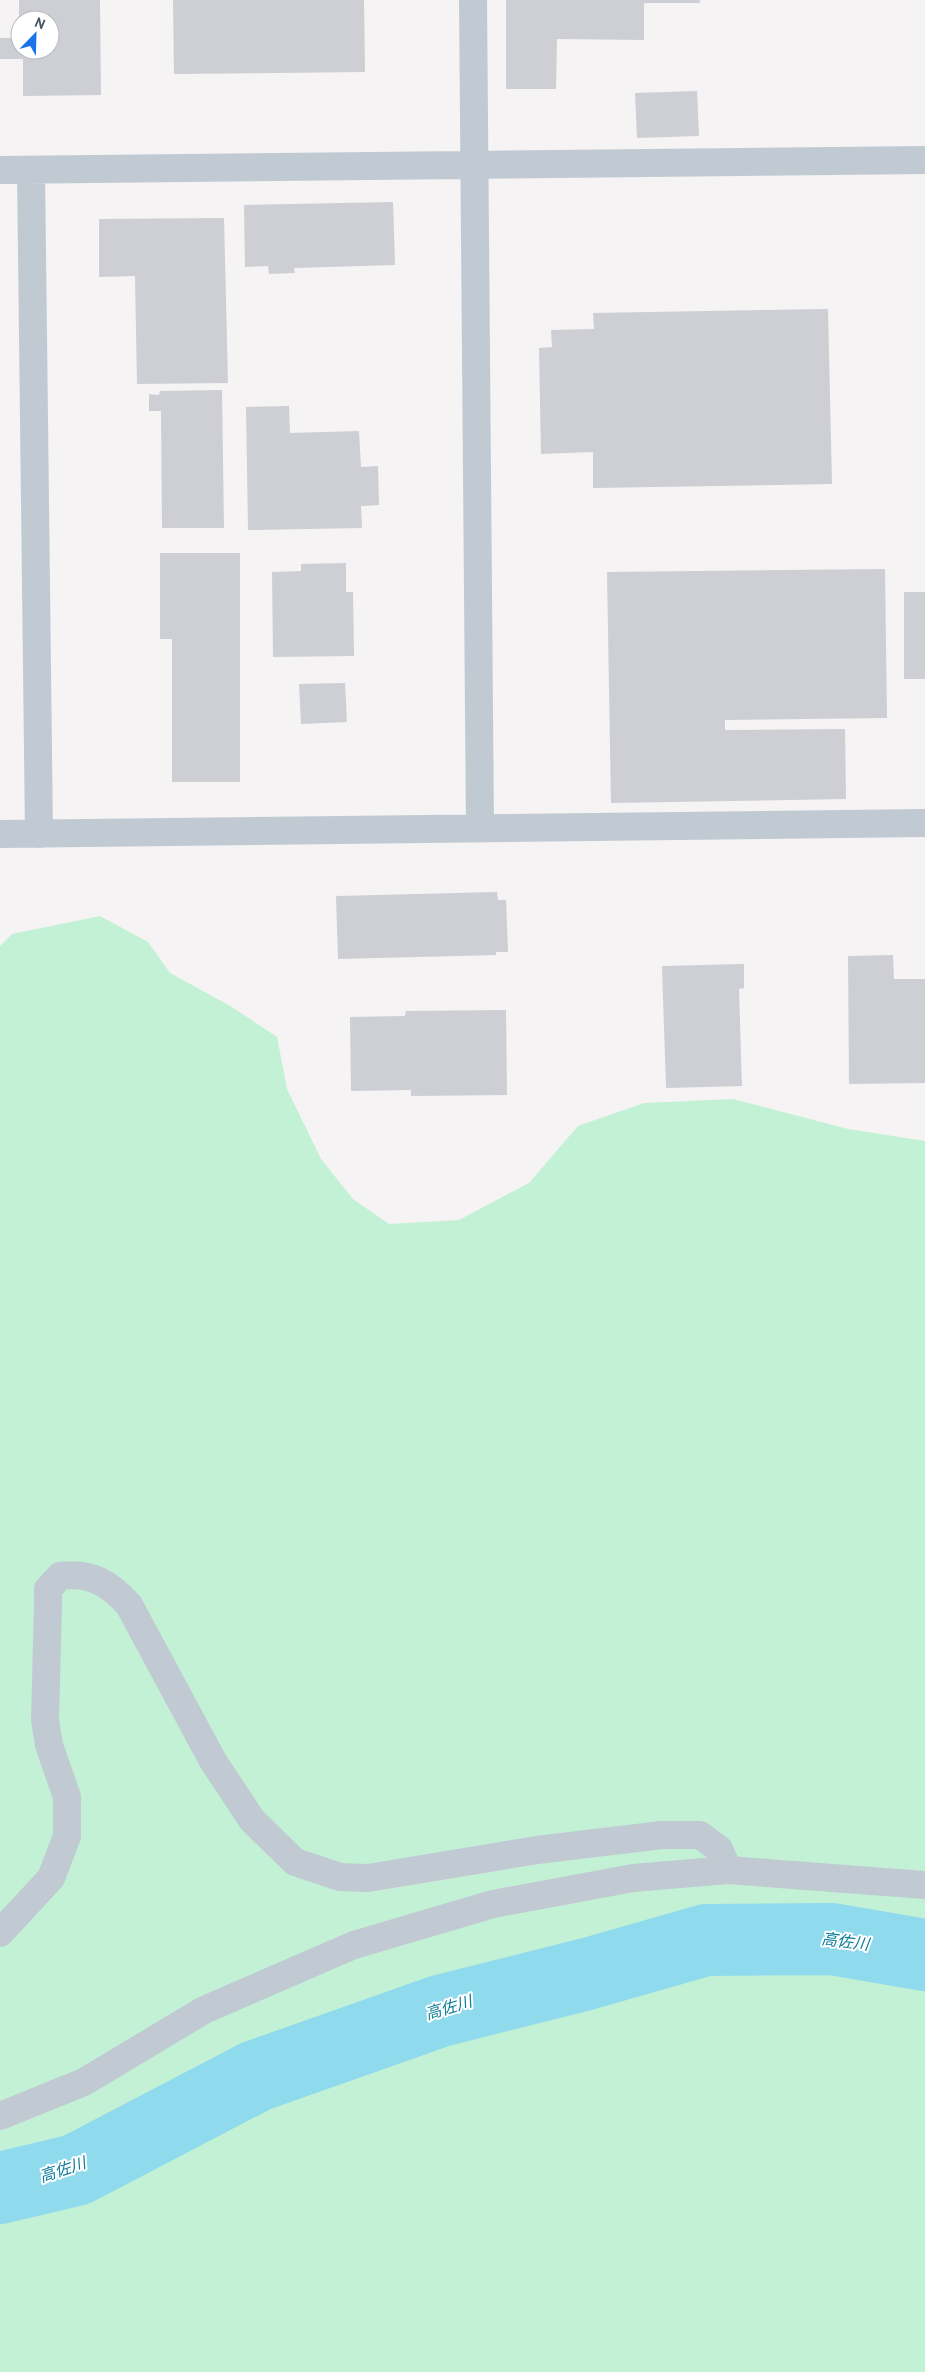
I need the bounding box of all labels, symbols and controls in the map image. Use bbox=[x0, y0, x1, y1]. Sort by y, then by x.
north arrow bbox=[10, 10, 60, 60]
text: N bbox=[32, 15, 47, 34]
water label: 高佐川 bbox=[820, 1930, 872, 1956]
water label: 高佐川 bbox=[423, 1992, 477, 2026]
water label: 高佐川 bbox=[37, 2153, 91, 2188]

